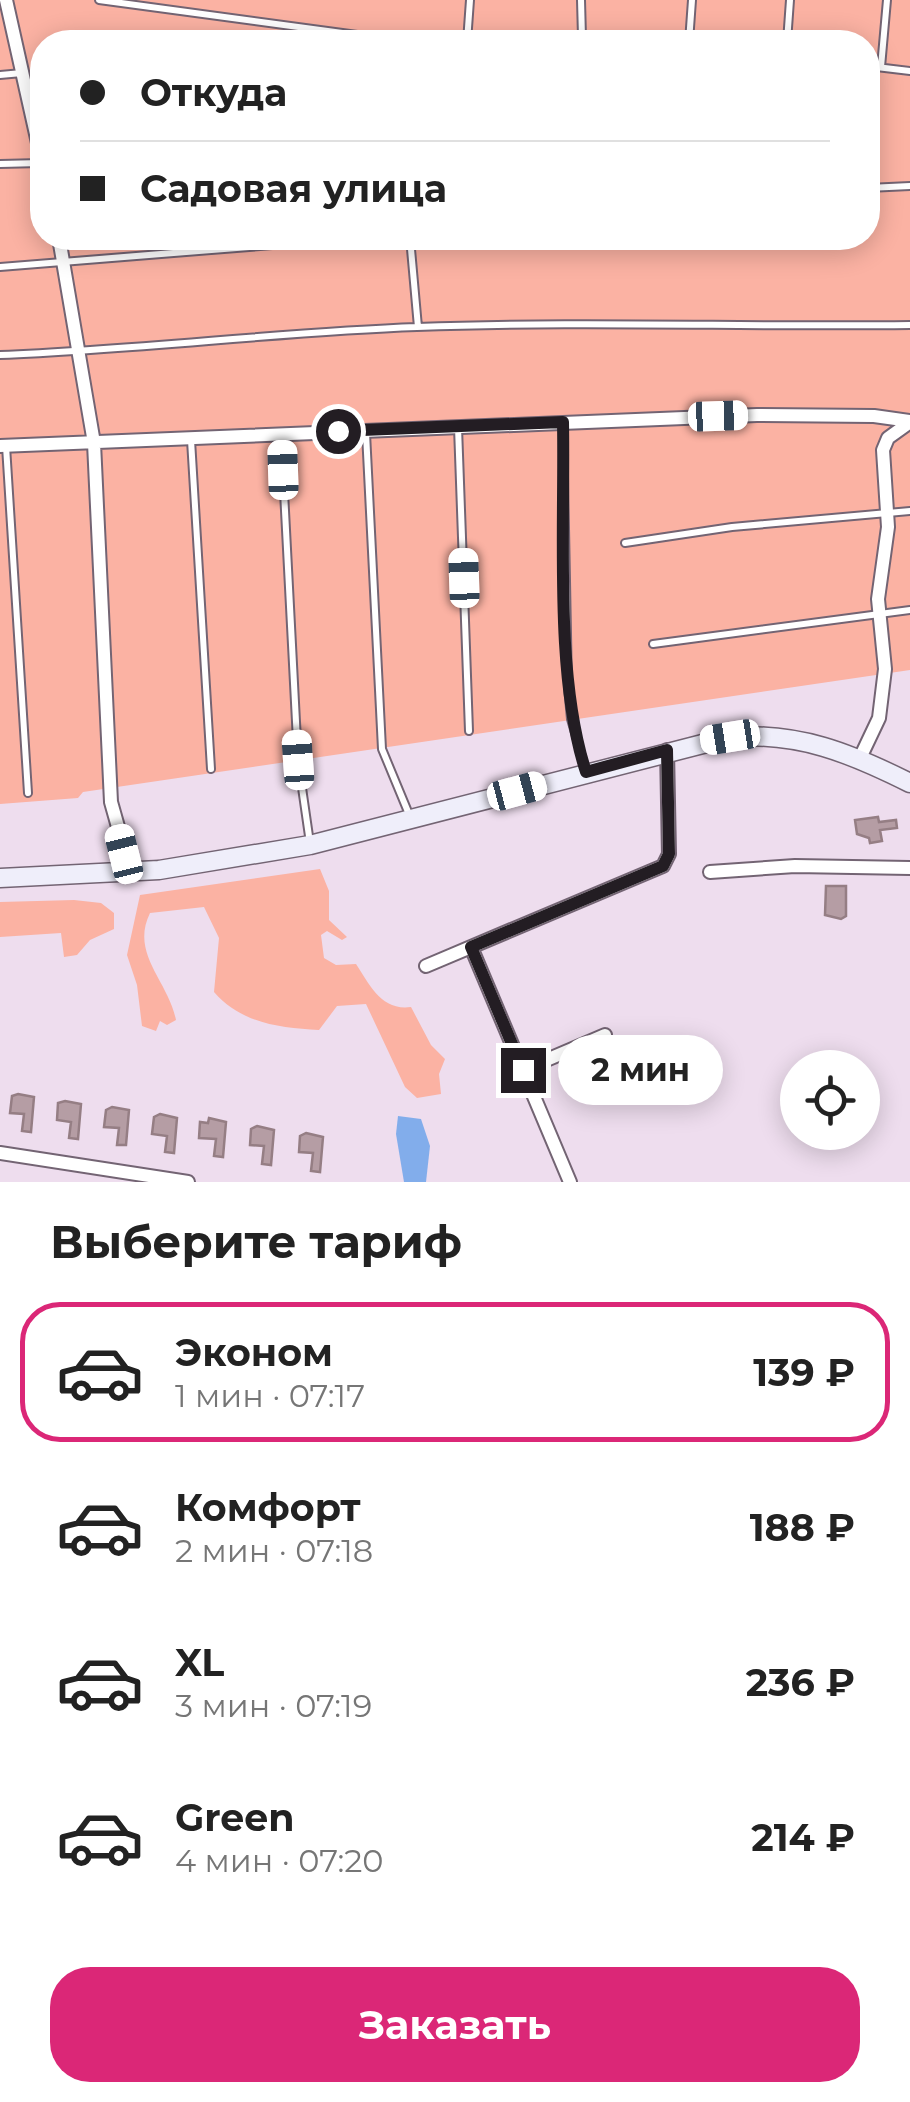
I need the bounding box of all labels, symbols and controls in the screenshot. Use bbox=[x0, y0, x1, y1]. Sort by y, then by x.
text: Откуда bbox=[140, 69, 287, 116]
text: Садовая улица bbox=[140, 165, 447, 212]
car bbox=[687, 400, 749, 432]
route start bbox=[316, 409, 361, 454]
car bbox=[267, 439, 299, 501]
car bbox=[448, 547, 480, 609]
car bbox=[698, 717, 762, 757]
car bbox=[281, 729, 315, 791]
car bbox=[484, 769, 550, 813]
car bbox=[102, 821, 146, 887]
callout: 2 мин bbox=[558, 1035, 723, 1105]
route end bbox=[501, 1048, 546, 1093]
text: 2 мин bbox=[591, 1050, 690, 1089]
map controls bbox=[780, 1050, 880, 1150]
button: locate bbox=[780, 1050, 880, 1150]
text: Выберите тариф bbox=[50, 1214, 462, 1269]
icon: car bbox=[55, 1327, 145, 1417]
text: Эконом bbox=[175, 1329, 333, 1376]
text: 139 ₽ bbox=[753, 1349, 855, 1396]
text: 1 мин · 07:17 bbox=[175, 1376, 365, 1415]
icon: car bbox=[55, 1482, 145, 1572]
text: Комфорт bbox=[175, 1484, 361, 1531]
text: 188 ₽ bbox=[750, 1504, 855, 1551]
text: 2 мин · 07:18 bbox=[175, 1531, 373, 1570]
icon: car bbox=[55, 1637, 145, 1727]
text: XL bbox=[175, 1639, 224, 1686]
text: 236 ₽ bbox=[746, 1659, 855, 1706]
text: 3 мин · 07:19 bbox=[175, 1686, 372, 1725]
icon: car bbox=[55, 1792, 145, 1882]
text: Green bbox=[175, 1794, 295, 1841]
text: 214 ₽ bbox=[751, 1814, 855, 1861]
text: 4 мин · 07:20 bbox=[175, 1841, 383, 1880]
button: Заказать bbox=[50, 1967, 860, 2082]

